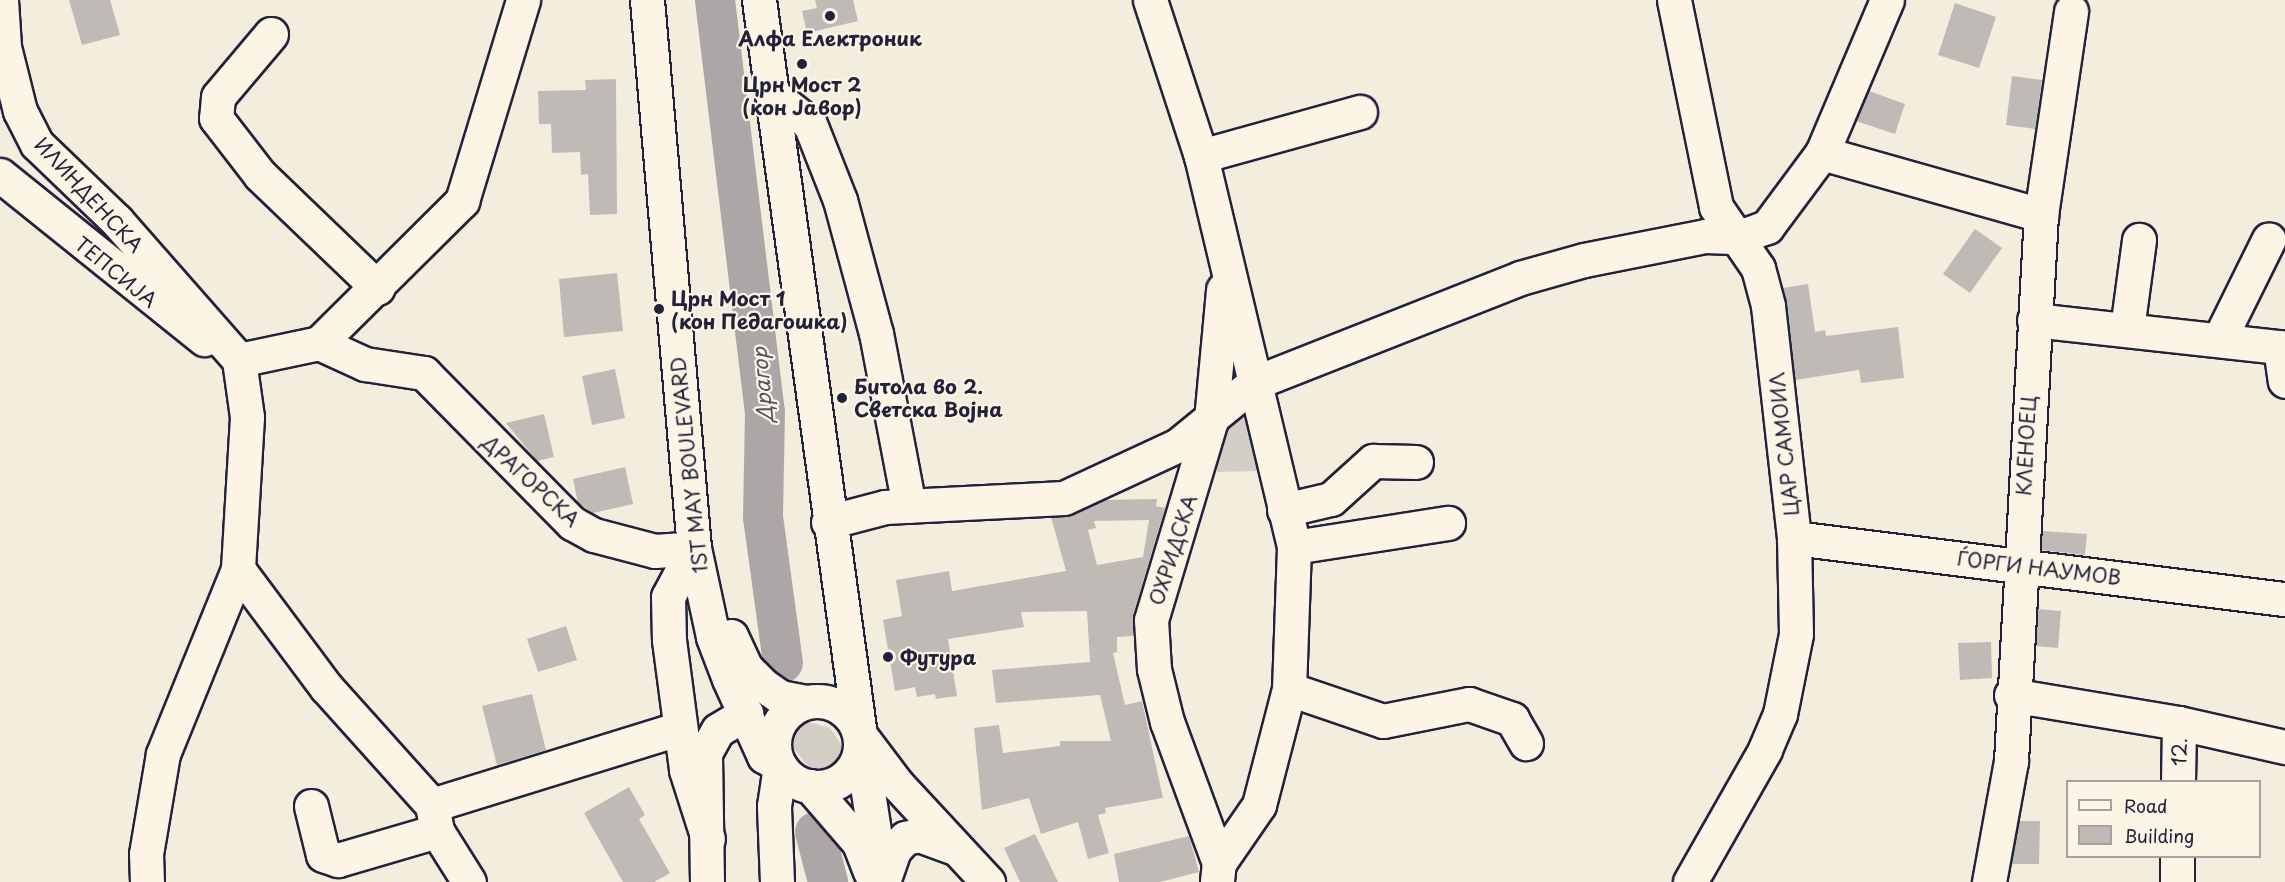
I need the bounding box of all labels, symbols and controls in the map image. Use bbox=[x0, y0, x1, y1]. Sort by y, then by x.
marker: Алфа Електроник bbox=[823, 9, 837, 23]
place label: Алфа Електроник bbox=[738, 26, 922, 50]
marker: Црн Мост 2 (кон Јавор) bbox=[795, 57, 809, 71]
place label: Црн Мост 2 (кон Јавор) bbox=[742, 73, 862, 120]
street label: ИЛИНДЕНСКА bbox=[30, 133, 148, 257]
street label: ТЕПСИЈА bbox=[70, 232, 162, 312]
place label: Црн Мост 1 (кон Педагошка) bbox=[671, 286, 849, 333]
marker: Црн Мост 1 (кон Педагошка) bbox=[652, 302, 666, 316]
water label: Драгор bbox=[745, 346, 777, 424]
street label: 1ST MAY BOULEVARD bbox=[666, 355, 712, 575]
street label: ЦАР САМОИЛ bbox=[1764, 370, 1804, 518]
place label: Битола во 2. Светска Војна bbox=[854, 374, 1004, 421]
marker: Битола во 2. Светска Војна bbox=[835, 391, 849, 405]
street label: КЛЕНОЕЦ bbox=[2011, 395, 2041, 497]
street label: ДРАГОРСКА bbox=[478, 430, 584, 532]
street label: ОХРИДСКА bbox=[1144, 492, 1202, 608]
street label: ЃОРГИ НАУМОВ bbox=[1956, 546, 2122, 590]
place label: Футура bbox=[900, 645, 976, 669]
marker: Футура bbox=[881, 650, 895, 664]
street label: 12. bbox=[2167, 738, 2191, 766]
legend bbox=[2066, 780, 2261, 858]
text: Road bbox=[2124, 792, 2168, 819]
text: Building bbox=[2124, 822, 2194, 849]

